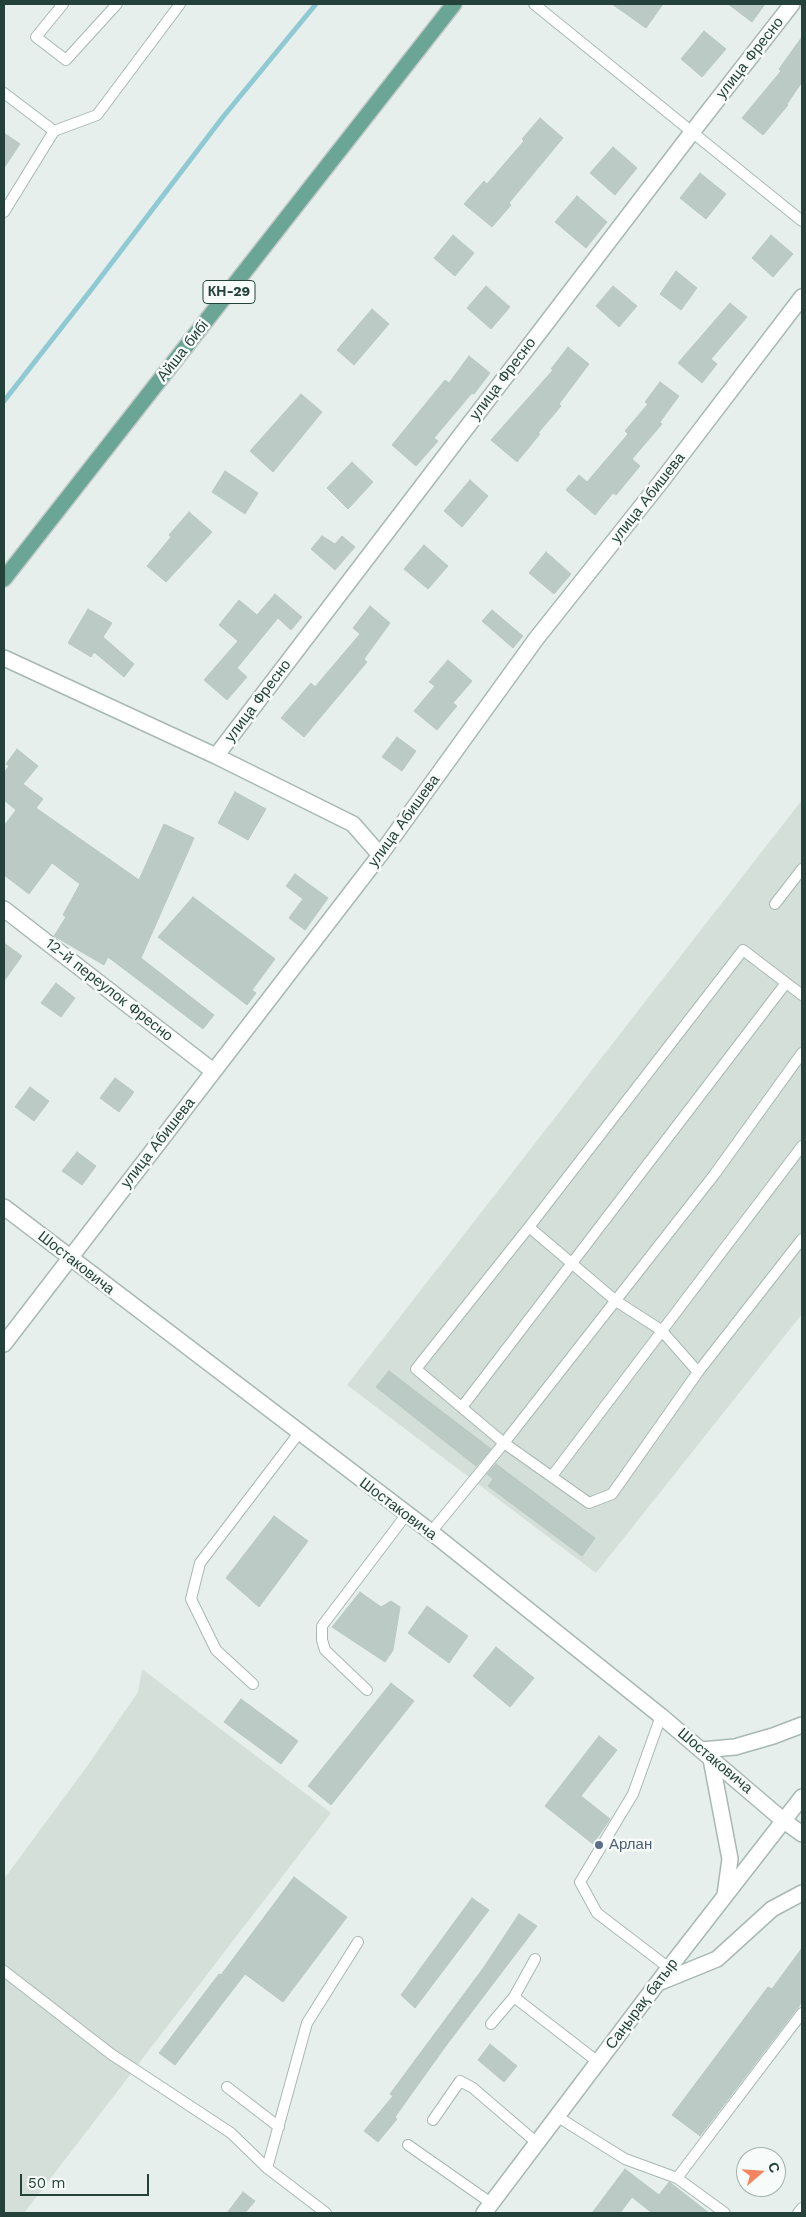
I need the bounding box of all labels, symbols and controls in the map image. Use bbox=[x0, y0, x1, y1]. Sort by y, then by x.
street label: улица Фресно bbox=[713, 14, 787, 102]
road number: КН-29 bbox=[203, 280, 255, 304]
street label: Айша бибі bbox=[154, 317, 212, 385]
street label: улица Фресно bbox=[466, 334, 540, 424]
street label: улица Абишева bbox=[607, 449, 689, 547]
street label: улица Фресно bbox=[221, 656, 295, 746]
street label: улица Абишева bbox=[364, 771, 444, 871]
street label: 12-й переулок Фресно bbox=[42, 935, 176, 1045]
street label: улица Абишева bbox=[117, 1094, 199, 1192]
street label: Шостаковича bbox=[34, 1228, 118, 1298]
street label: Шостаковича bbox=[356, 1474, 440, 1544]
street label: Шостаковича bbox=[674, 1724, 756, 1798]
place label: Арлан bbox=[609, 1836, 652, 1854]
marker: Арлан bbox=[593, 1839, 605, 1851]
street label: Саңырақ батыр bbox=[602, 1955, 682, 2053]
north arrow bbox=[736, 2147, 786, 2197]
text: С bbox=[765, 2160, 783, 2175]
scale bar bbox=[22, 2164, 151, 2196]
text: 50 m bbox=[28, 2174, 65, 2192]

